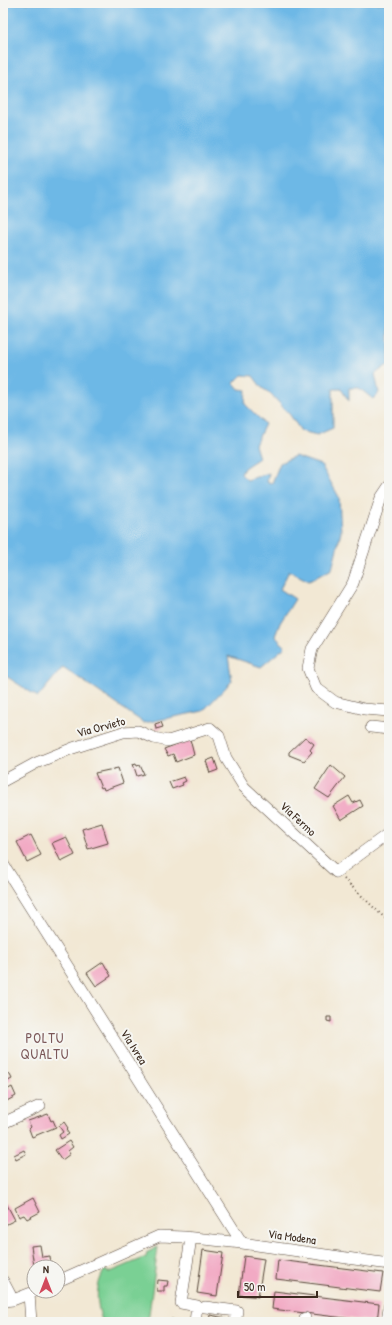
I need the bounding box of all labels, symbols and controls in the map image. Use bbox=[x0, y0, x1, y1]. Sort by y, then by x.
street label: Via Orvieto bbox=[75, 712, 127, 741]
street label: Via Fermo bbox=[277, 797, 320, 840]
street label: Via Ivrea bbox=[117, 1026, 152, 1068]
district label: POLTU QUALTU bbox=[20, 1028, 70, 1063]
street label: Via Modena bbox=[267, 1225, 318, 1248]
north arrow bbox=[26, 1259, 66, 1299]
text: N bbox=[43, 1262, 49, 1276]
scale bar bbox=[238, 1273, 317, 1299]
text: 50 m bbox=[244, 1278, 265, 1295]

